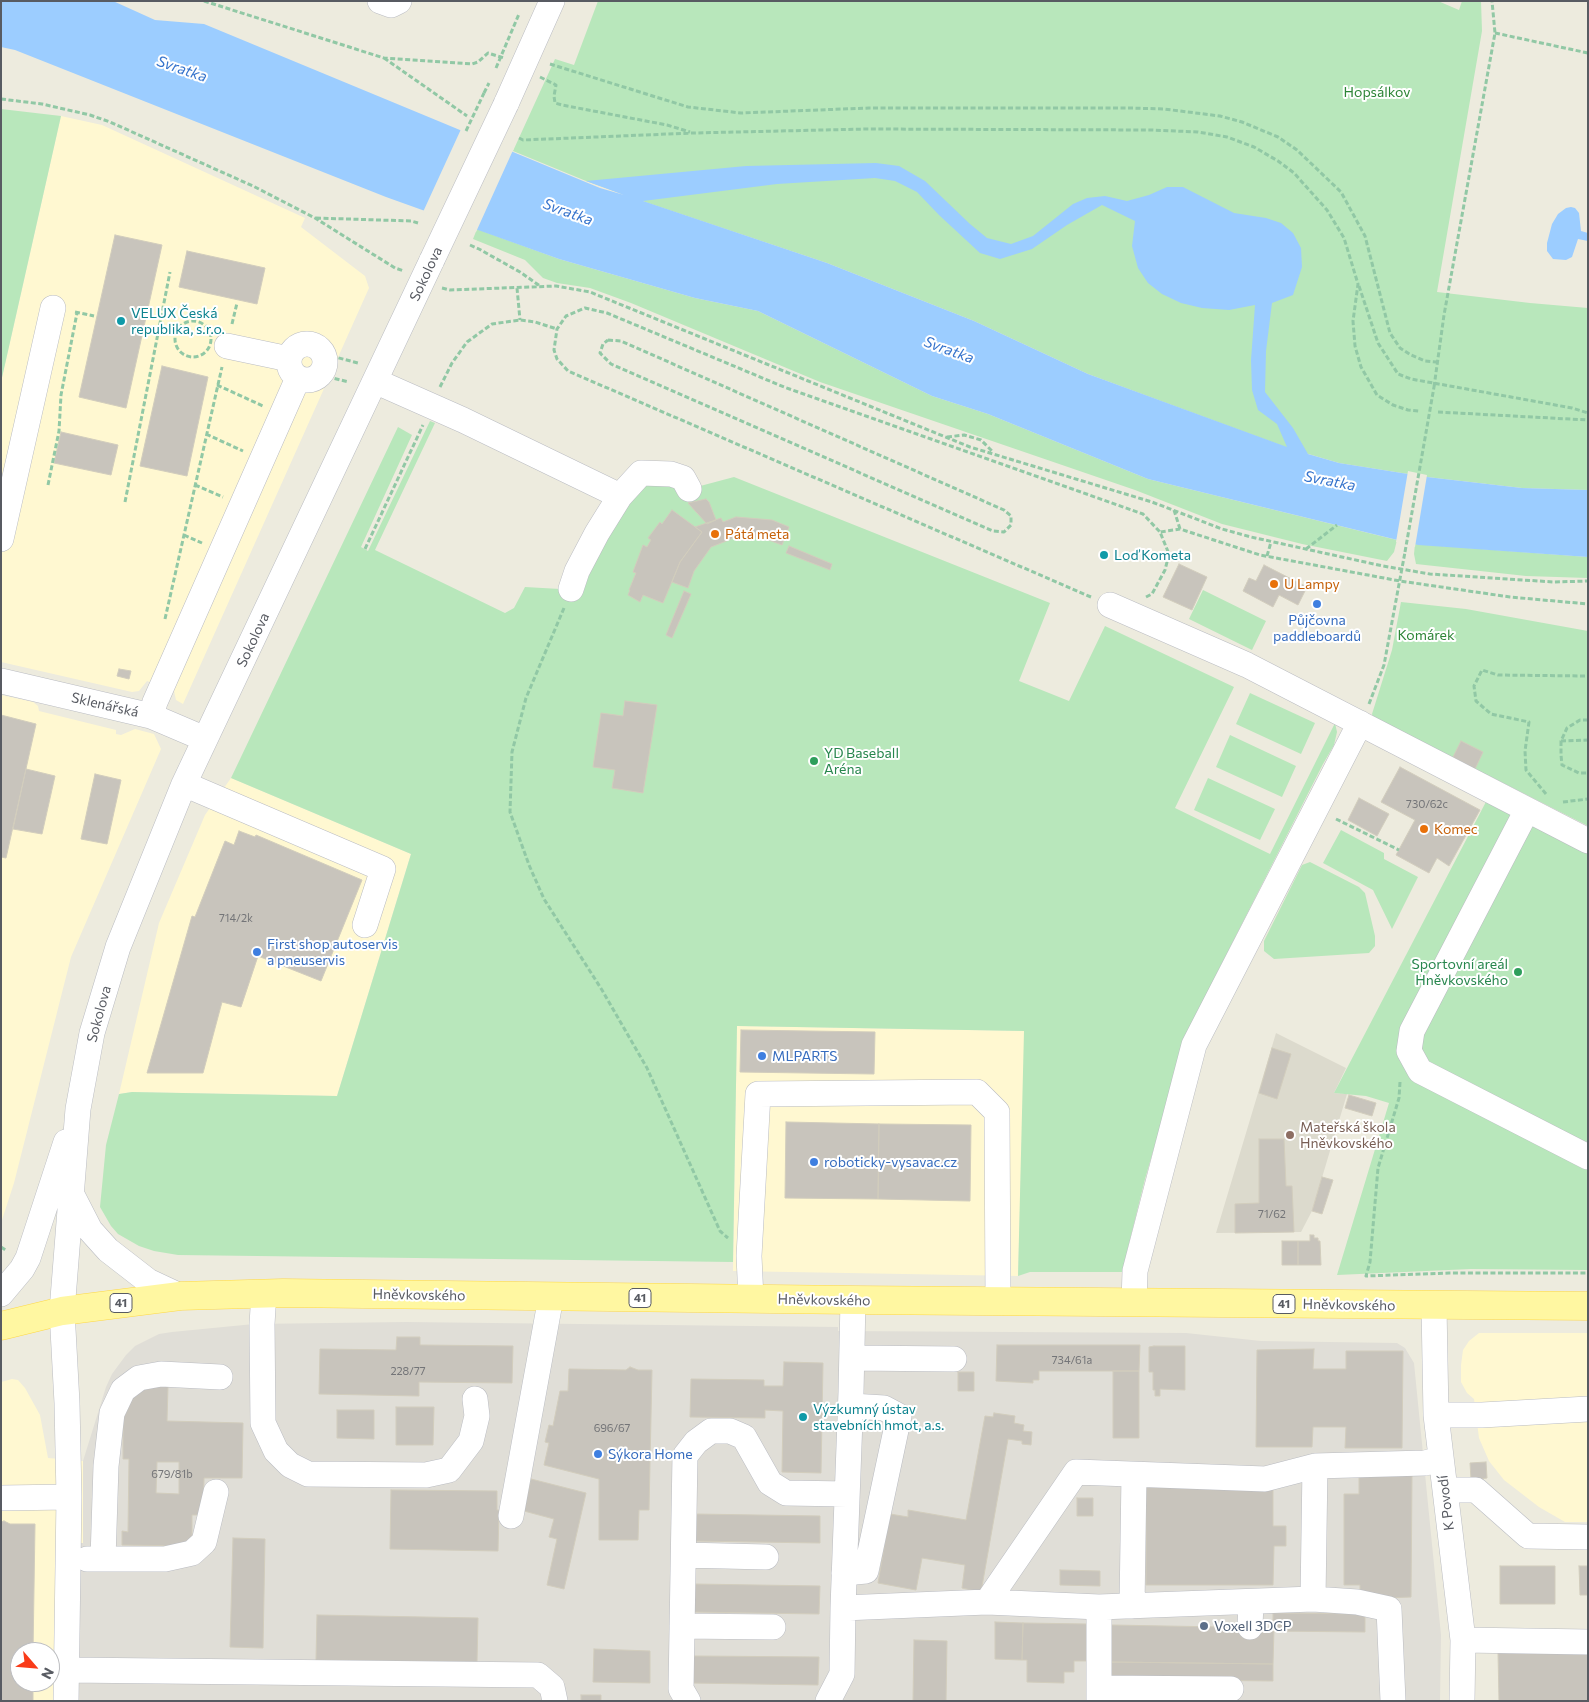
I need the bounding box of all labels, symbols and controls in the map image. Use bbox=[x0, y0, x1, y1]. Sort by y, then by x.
water label: Svratka bbox=[155, 52, 209, 86]
park label: Hopsálkov bbox=[1344, 84, 1410, 100]
water label: Svratka bbox=[541, 195, 595, 229]
street label: Sokolova bbox=[406, 244, 446, 304]
place label: VELUX Česká republika, s.r.o. bbox=[131, 305, 225, 338]
marker: VELUX Česká republika, s.r.o. bbox=[115, 315, 127, 327]
water label: Svratka bbox=[922, 333, 976, 367]
water label: Svratka bbox=[1303, 467, 1357, 495]
place label: Pátá meta bbox=[725, 526, 789, 542]
marker: Pátá meta bbox=[709, 528, 721, 540]
place label: Loď Kometa bbox=[1114, 547, 1191, 563]
marker: Loď Kometa bbox=[1098, 549, 1110, 561]
place label: U Lampy bbox=[1284, 576, 1340, 592]
marker: U Lampy bbox=[1268, 578, 1280, 590]
marker: Půjčovna paddleboardů bbox=[1311, 598, 1323, 610]
street label: Sokolova bbox=[233, 610, 273, 670]
place label: Půjčovna paddleboardů bbox=[1273, 612, 1361, 644]
park label: Komárek bbox=[1397, 627, 1455, 643]
street label: Sklenářská bbox=[70, 689, 140, 721]
place label: YD Baseball Aréna bbox=[824, 745, 899, 778]
marker: YD Baseball Aréna bbox=[808, 755, 820, 767]
house number: 730/62c bbox=[1406, 797, 1448, 811]
place label: Komec bbox=[1434, 821, 1478, 837]
marker: Komec bbox=[1418, 823, 1430, 835]
house number: 714/2k bbox=[219, 911, 253, 925]
place label: First shop autoservis a pneuservis bbox=[267, 936, 398, 969]
marker: First shop autoservis a pneuservis bbox=[251, 946, 263, 958]
place label: Sportovní areál Hněvkovského bbox=[1411, 956, 1508, 989]
marker: Sportovní areál Hněvkovského bbox=[1512, 966, 1524, 978]
street label: Sokolova bbox=[83, 984, 115, 1044]
place label: MLPARTS bbox=[772, 1048, 837, 1064]
marker: MLPARTS bbox=[756, 1050, 768, 1062]
place label: Mateřská škola Hněvkovského bbox=[1300, 1119, 1396, 1152]
marker: Mateřská škola Hněvkovského bbox=[1284, 1129, 1296, 1141]
place label: roboticky-vysavac.cz bbox=[824, 1154, 957, 1170]
marker: roboticky-vysavac.cz bbox=[808, 1156, 820, 1168]
house number: 71/62 bbox=[1258, 1207, 1286, 1221]
street label: Hněvkovského bbox=[372, 1286, 466, 1304]
road number: 41 bbox=[629, 1289, 651, 1308]
street label: Hněvkovského bbox=[777, 1291, 871, 1309]
road number: 41 bbox=[110, 1294, 132, 1312]
road number: 41 bbox=[1273, 1295, 1295, 1314]
street label: Hněvkovského bbox=[1302, 1296, 1396, 1314]
house number: 734/61a bbox=[1052, 1353, 1092, 1367]
house number: 228/77 bbox=[390, 1364, 426, 1378]
place label: Výzkumný ústav stavebních hmot, a.s. bbox=[813, 1401, 944, 1434]
marker: Výzkumný ústav stavebních hmot, a.s. bbox=[797, 1411, 809, 1423]
house number: 696/67 bbox=[594, 1421, 630, 1435]
place label: Sýkora Home bbox=[608, 1446, 693, 1462]
marker: Sýkora Home bbox=[592, 1448, 604, 1460]
house number: 679/81b bbox=[151, 1467, 193, 1481]
street label: K Povodí bbox=[1434, 1474, 1458, 1532]
place label: Voxell 3DCP bbox=[1214, 1618, 1292, 1634]
marker: Voxell 3DCP bbox=[1198, 1620, 1210, 1632]
north arrow bbox=[10, 1642, 60, 1692]
text: N bbox=[38, 1665, 58, 1682]

